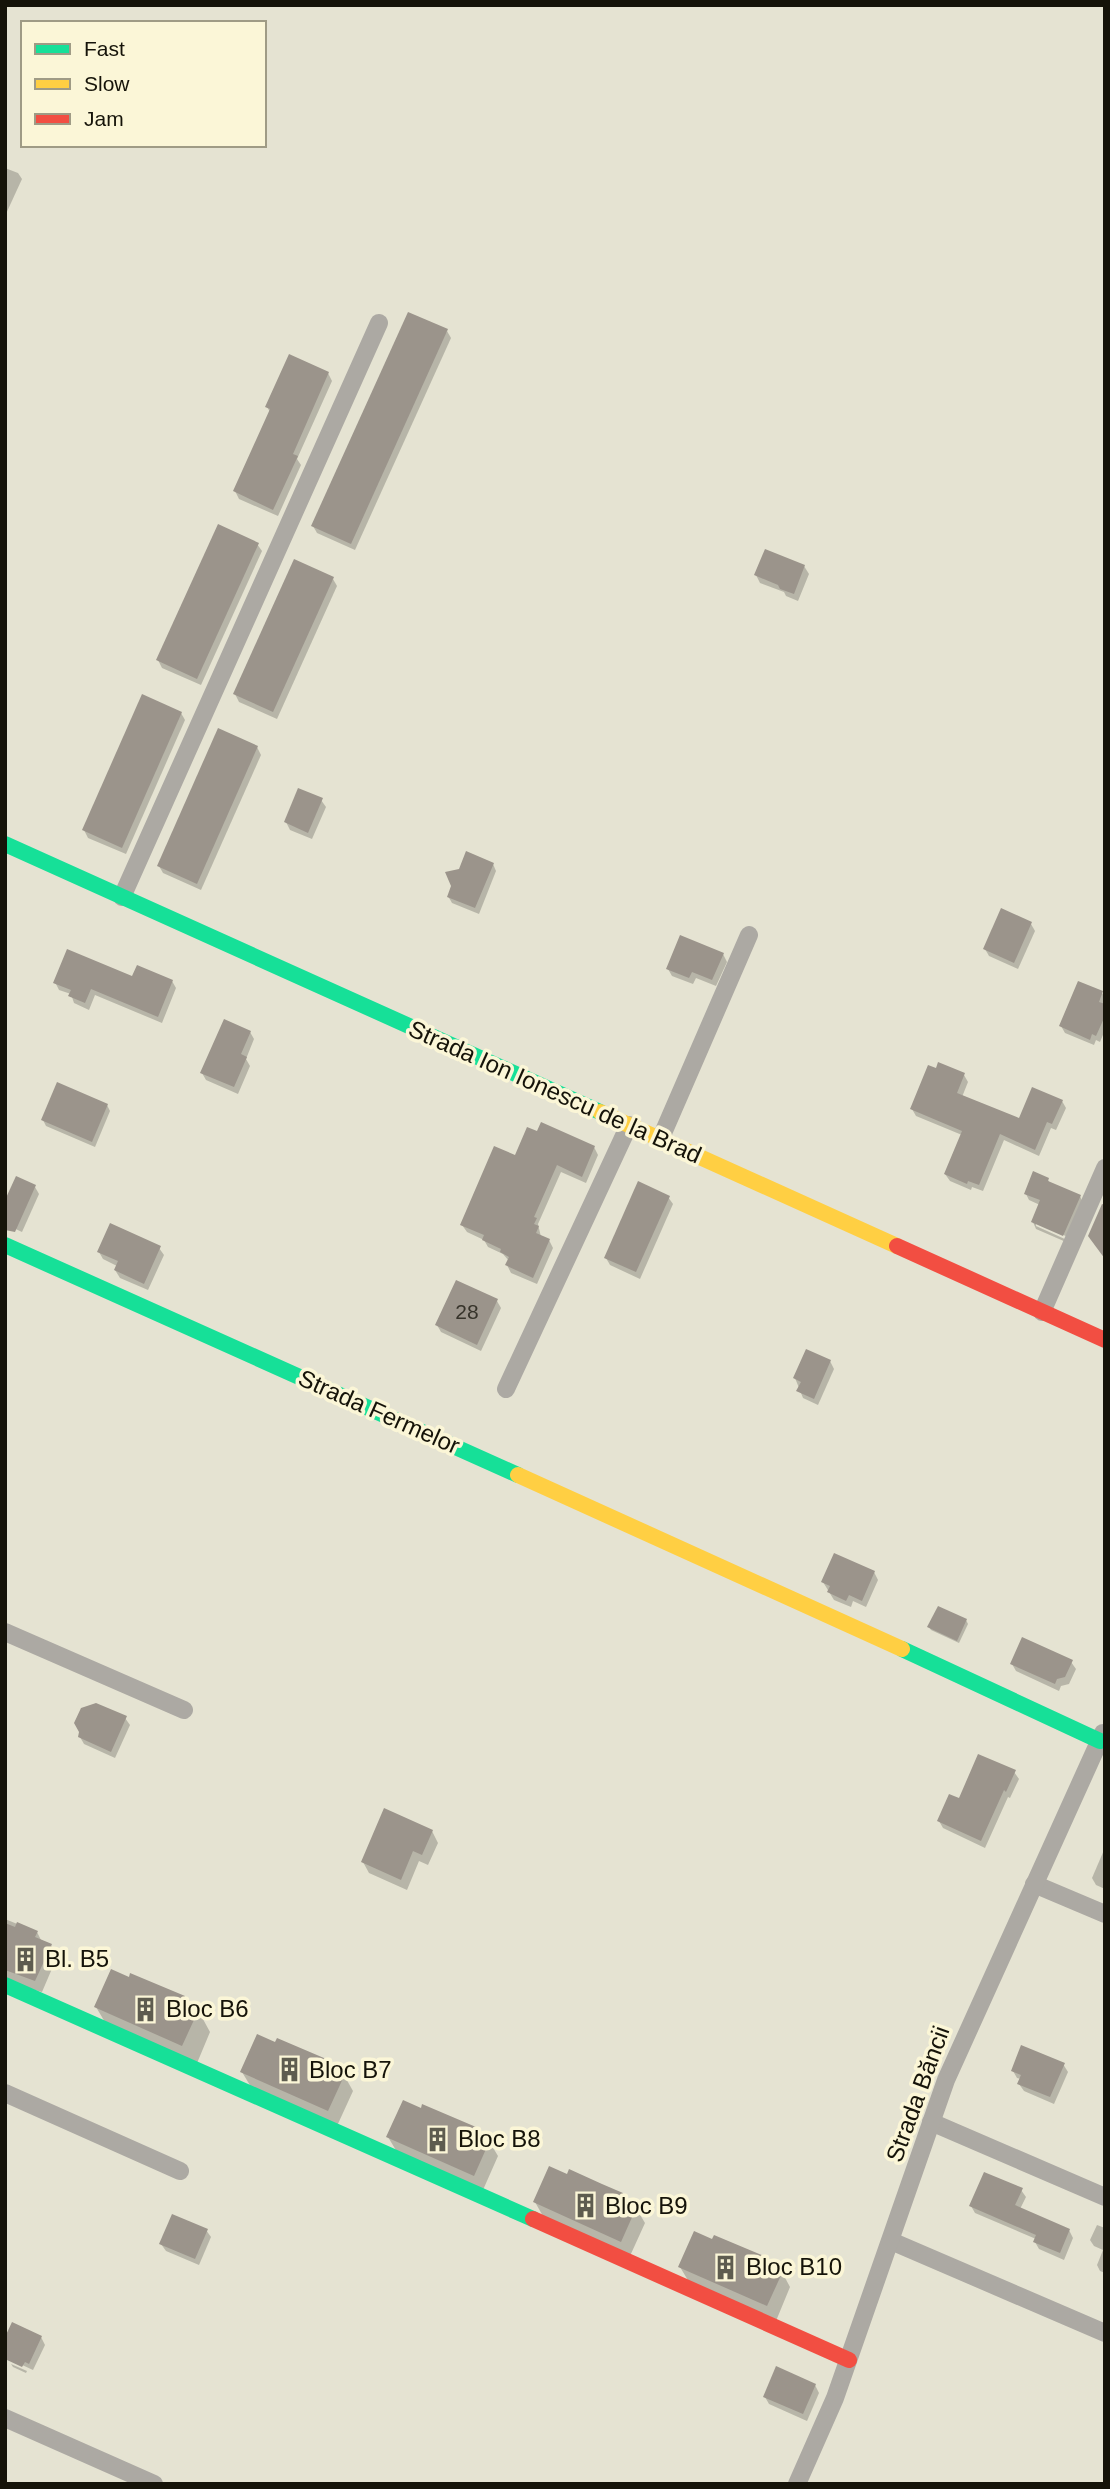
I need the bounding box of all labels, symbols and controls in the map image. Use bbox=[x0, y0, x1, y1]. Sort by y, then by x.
legend bbox=[21, 21, 266, 147]
text: Fast bbox=[84, 37, 125, 60]
text: Slow bbox=[84, 72, 130, 95]
text: Jam bbox=[84, 107, 124, 130]
street label: Strada Ion Ionescu de la Brad bbox=[405, 1015, 706, 1168]
house number: 28 bbox=[455, 1300, 479, 1323]
street label: Strada Fermelor bbox=[295, 1364, 464, 1459]
building icon: Bl. B5 bbox=[11, 1945, 39, 1973]
place label: Bl. B5 bbox=[45, 1945, 109, 1972]
building icon: Bloc B6 bbox=[132, 1995, 160, 2023]
place label: Bloc B6 bbox=[166, 1995, 249, 2022]
street label: Strada Băncii bbox=[880, 2022, 955, 2166]
building icon: Bloc B7 bbox=[275, 2056, 303, 2084]
place label: Bloc B7 bbox=[309, 2056, 392, 2083]
building icon: Bloc B8 bbox=[424, 2125, 452, 2153]
place label: Bloc B8 bbox=[458, 2125, 541, 2152]
building icon: Bloc B9 bbox=[571, 2192, 599, 2220]
place label: Bloc B9 bbox=[605, 2192, 688, 2219]
building icon: Bloc B10 bbox=[712, 2253, 740, 2281]
place label: Bloc B10 bbox=[746, 2253, 842, 2280]

